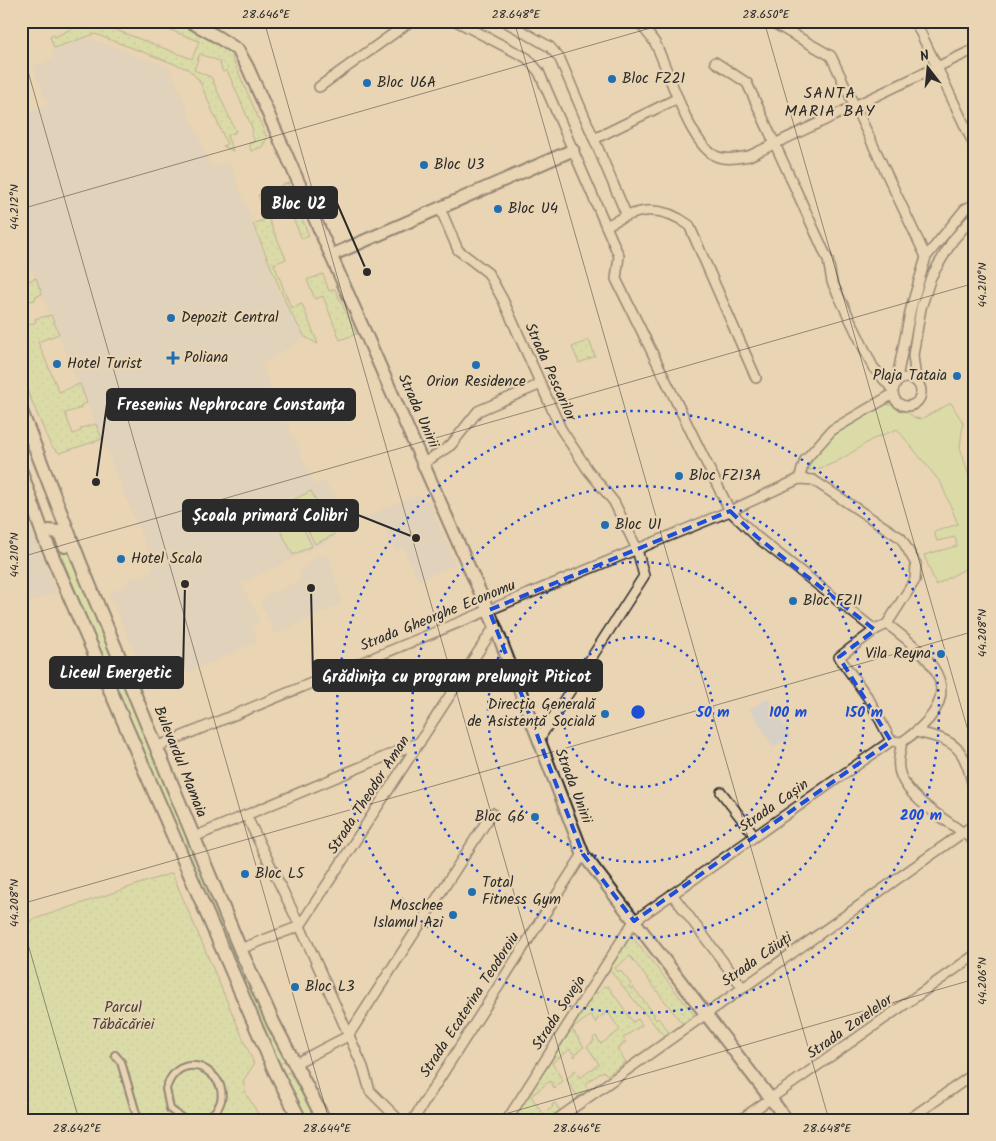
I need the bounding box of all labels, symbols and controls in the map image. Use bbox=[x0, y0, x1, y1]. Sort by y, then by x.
text: 28.646°E bbox=[242, 5, 291, 24]
text: 28.648°E bbox=[492, 5, 541, 24]
text: 28.650°E bbox=[742, 5, 791, 24]
north arrow bbox=[904, 42, 954, 92]
text: N bbox=[917, 45, 932, 68]
place label: Bloc FZ21 bbox=[622, 67, 686, 91]
place label: Bloc U6A bbox=[377, 71, 436, 95]
marker: Bloc FZ21 bbox=[606, 73, 618, 85]
marker: Bloc U6A bbox=[361, 77, 373, 89]
district label: SANTA MARIA BAY bbox=[785, 81, 875, 124]
place label: Bloc U3 bbox=[434, 153, 485, 177]
marker: Bloc U3 bbox=[418, 159, 430, 171]
text: 44.212°N bbox=[5, 184, 24, 230]
callout: Bloc U2 bbox=[262, 187, 337, 218]
text: Bloc U2 bbox=[272, 192, 326, 217]
place label: Bloc U4 bbox=[508, 197, 558, 221]
marker: Bloc U4 bbox=[492, 203, 504, 215]
text: 44.210°N bbox=[973, 262, 992, 308]
place label: Depozit Central bbox=[181, 306, 279, 330]
marker: Depozit Central bbox=[165, 312, 177, 324]
street label: Strada Pescarilor bbox=[518, 319, 583, 426]
place label: Poliana bbox=[184, 346, 228, 370]
marker: Poliana bbox=[166, 351, 180, 365]
place label: Hotel Turist bbox=[67, 352, 142, 376]
marker: Hotel Turist bbox=[51, 358, 63, 370]
marker: Orion Residence bbox=[470, 359, 482, 371]
place label: Plaja Tataia bbox=[873, 364, 947, 388]
street label: Strada Unirii bbox=[391, 370, 446, 453]
place label: Orion Residence bbox=[426, 370, 526, 394]
marker: Plaja Tataia bbox=[951, 370, 963, 382]
callout: Fresenius Nephrocare Constanța bbox=[107, 389, 355, 420]
text: Fresenius Nephrocare Constanța bbox=[117, 393, 345, 418]
place label: Bloc FZ13A bbox=[689, 464, 761, 488]
marker: Bloc FZ13A bbox=[673, 470, 685, 482]
callout: Școala primară Colibri bbox=[183, 500, 358, 531]
text: Școala primară Colibri bbox=[192, 504, 348, 529]
place label: Bloc U1 bbox=[615, 513, 662, 537]
marker: Bloc U1 bbox=[599, 519, 611, 531]
text: 44.210°N bbox=[5, 532, 24, 578]
place label: Hotel Scala bbox=[131, 547, 202, 571]
marker: Hotel Scala bbox=[115, 553, 127, 565]
street label: Strada Gheorghe Economu bbox=[356, 574, 520, 658]
place label: Bloc FZ11 bbox=[803, 589, 863, 613]
marker: Bloc FZ11 bbox=[787, 595, 799, 607]
text: 44.208°N bbox=[973, 609, 992, 657]
place label: Vila Reyna bbox=[865, 642, 931, 666]
marker: Vila Reyna bbox=[935, 648, 947, 660]
callout: Liceul Energetic bbox=[50, 657, 183, 688]
callout: Grădinița cu program prelungit Piticot bbox=[313, 660, 602, 691]
text: Liceul Energetic bbox=[60, 661, 172, 686]
text: Grădinița cu program prelungit Piticot bbox=[323, 665, 592, 690]
place label: Direcția Generală de Asistență Socială bbox=[467, 693, 597, 734]
text: 50 m bbox=[695, 701, 730, 725]
text: 100 m bbox=[769, 701, 807, 725]
text: 150 m bbox=[845, 701, 883, 725]
street label: Bulevardul Mamaia bbox=[147, 703, 213, 821]
centre of rings bbox=[629, 703, 647, 721]
marker: Direcția Generală de Asistență Socială bbox=[599, 708, 611, 720]
street label: Strada Theodor Aman bbox=[322, 731, 416, 859]
street label: Strada Unirii bbox=[548, 745, 599, 828]
street label: Strada Cașin bbox=[734, 773, 814, 839]
text: 200 m bbox=[900, 804, 942, 828]
place label: Bloc G6 bbox=[475, 805, 525, 829]
marker: Bloc G6 bbox=[529, 811, 541, 823]
place label: Bloc L5 bbox=[255, 862, 305, 886]
marker: Bloc L5 bbox=[239, 868, 251, 880]
place label: Total Fitness Gym bbox=[482, 871, 561, 912]
text: 44.208°N bbox=[5, 879, 24, 927]
marker: Total Fitness Gym bbox=[466, 886, 478, 898]
place label: Moschee Islamul Azi bbox=[373, 894, 444, 935]
marker: Moschee Islamul Azi bbox=[447, 909, 459, 921]
street label: Strada Căiuți bbox=[716, 926, 799, 993]
street label: Strada Ecaterina Teodoroiu bbox=[414, 927, 526, 1083]
text: 44.206°N bbox=[973, 957, 992, 1005]
street label: Strada Soveja bbox=[526, 971, 592, 1055]
place label: Bloc L3 bbox=[305, 975, 355, 999]
marker: Bloc L3 bbox=[289, 981, 301, 993]
street label: Strada Zorelelor bbox=[802, 988, 899, 1066]
park label: Parcul Tăbăcăriei bbox=[92, 996, 156, 1037]
text: 28.642°E bbox=[53, 1119, 102, 1138]
text: 28.644°E bbox=[303, 1119, 352, 1138]
text: 28.646°E bbox=[553, 1119, 602, 1138]
text: 28.648°E bbox=[803, 1119, 852, 1138]

